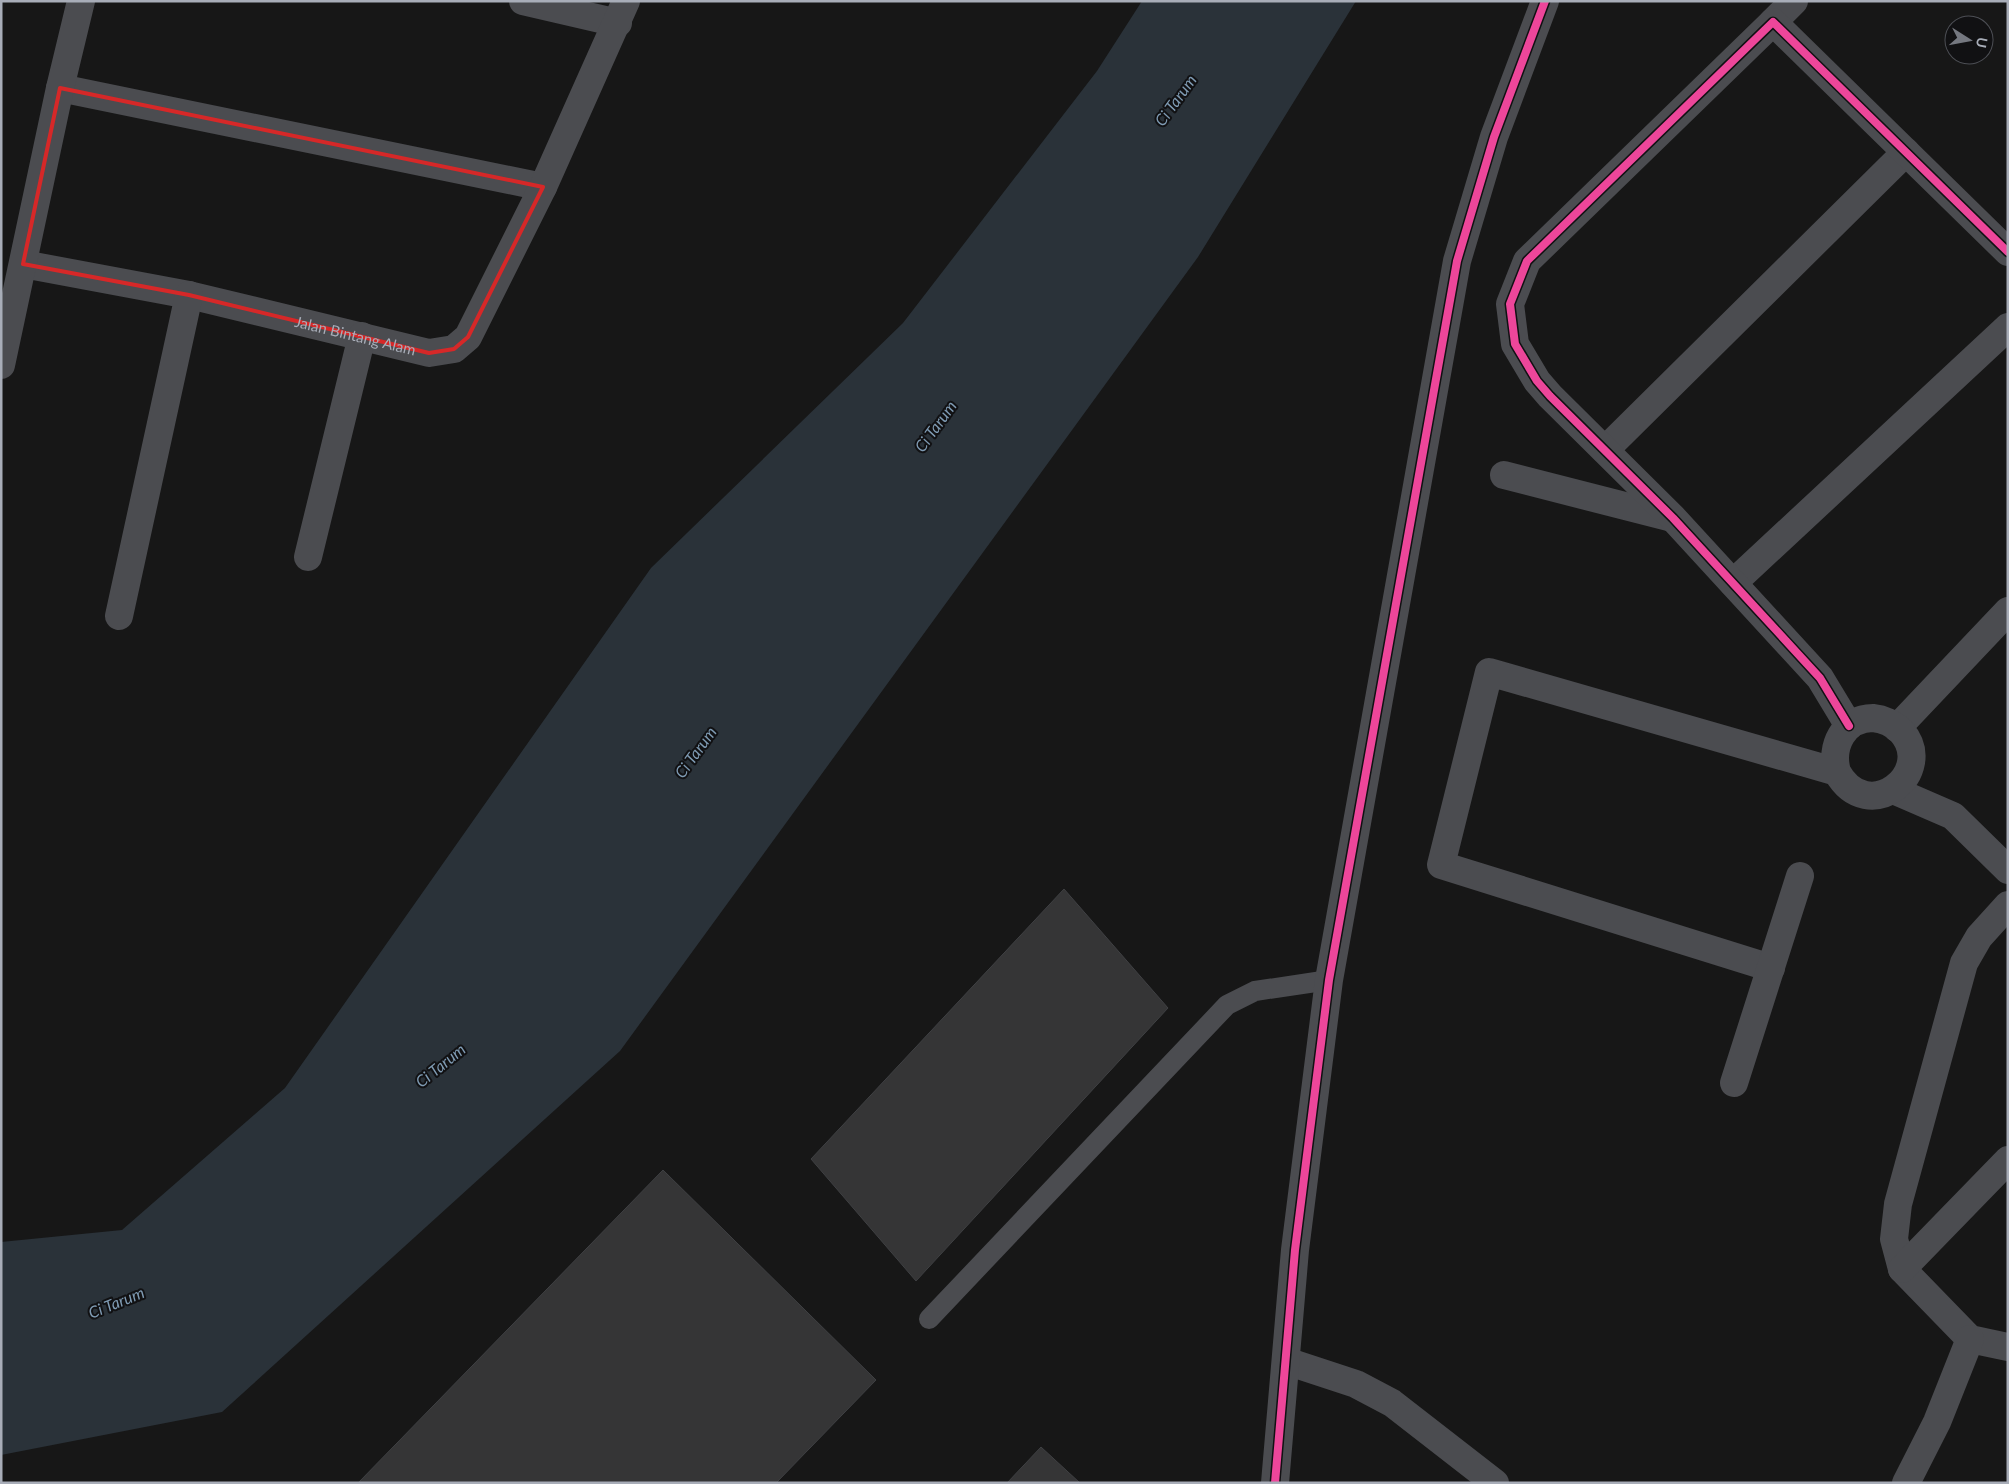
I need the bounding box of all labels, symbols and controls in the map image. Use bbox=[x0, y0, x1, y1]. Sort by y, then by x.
north arrow bbox=[1944, 15, 1994, 65]
text: U bbox=[1973, 36, 1992, 49]
water label: Ci Tarum bbox=[1150, 71, 1200, 129]
street label: Jalan Bintang Alam bbox=[293, 312, 418, 359]
water label: Ci Tarum bbox=[910, 397, 960, 455]
water label: Ci Tarum bbox=[670, 723, 720, 781]
water label: Ci Tarum bbox=[411, 1039, 469, 1091]
water label: Ci Tarum bbox=[85, 1282, 147, 1322]

